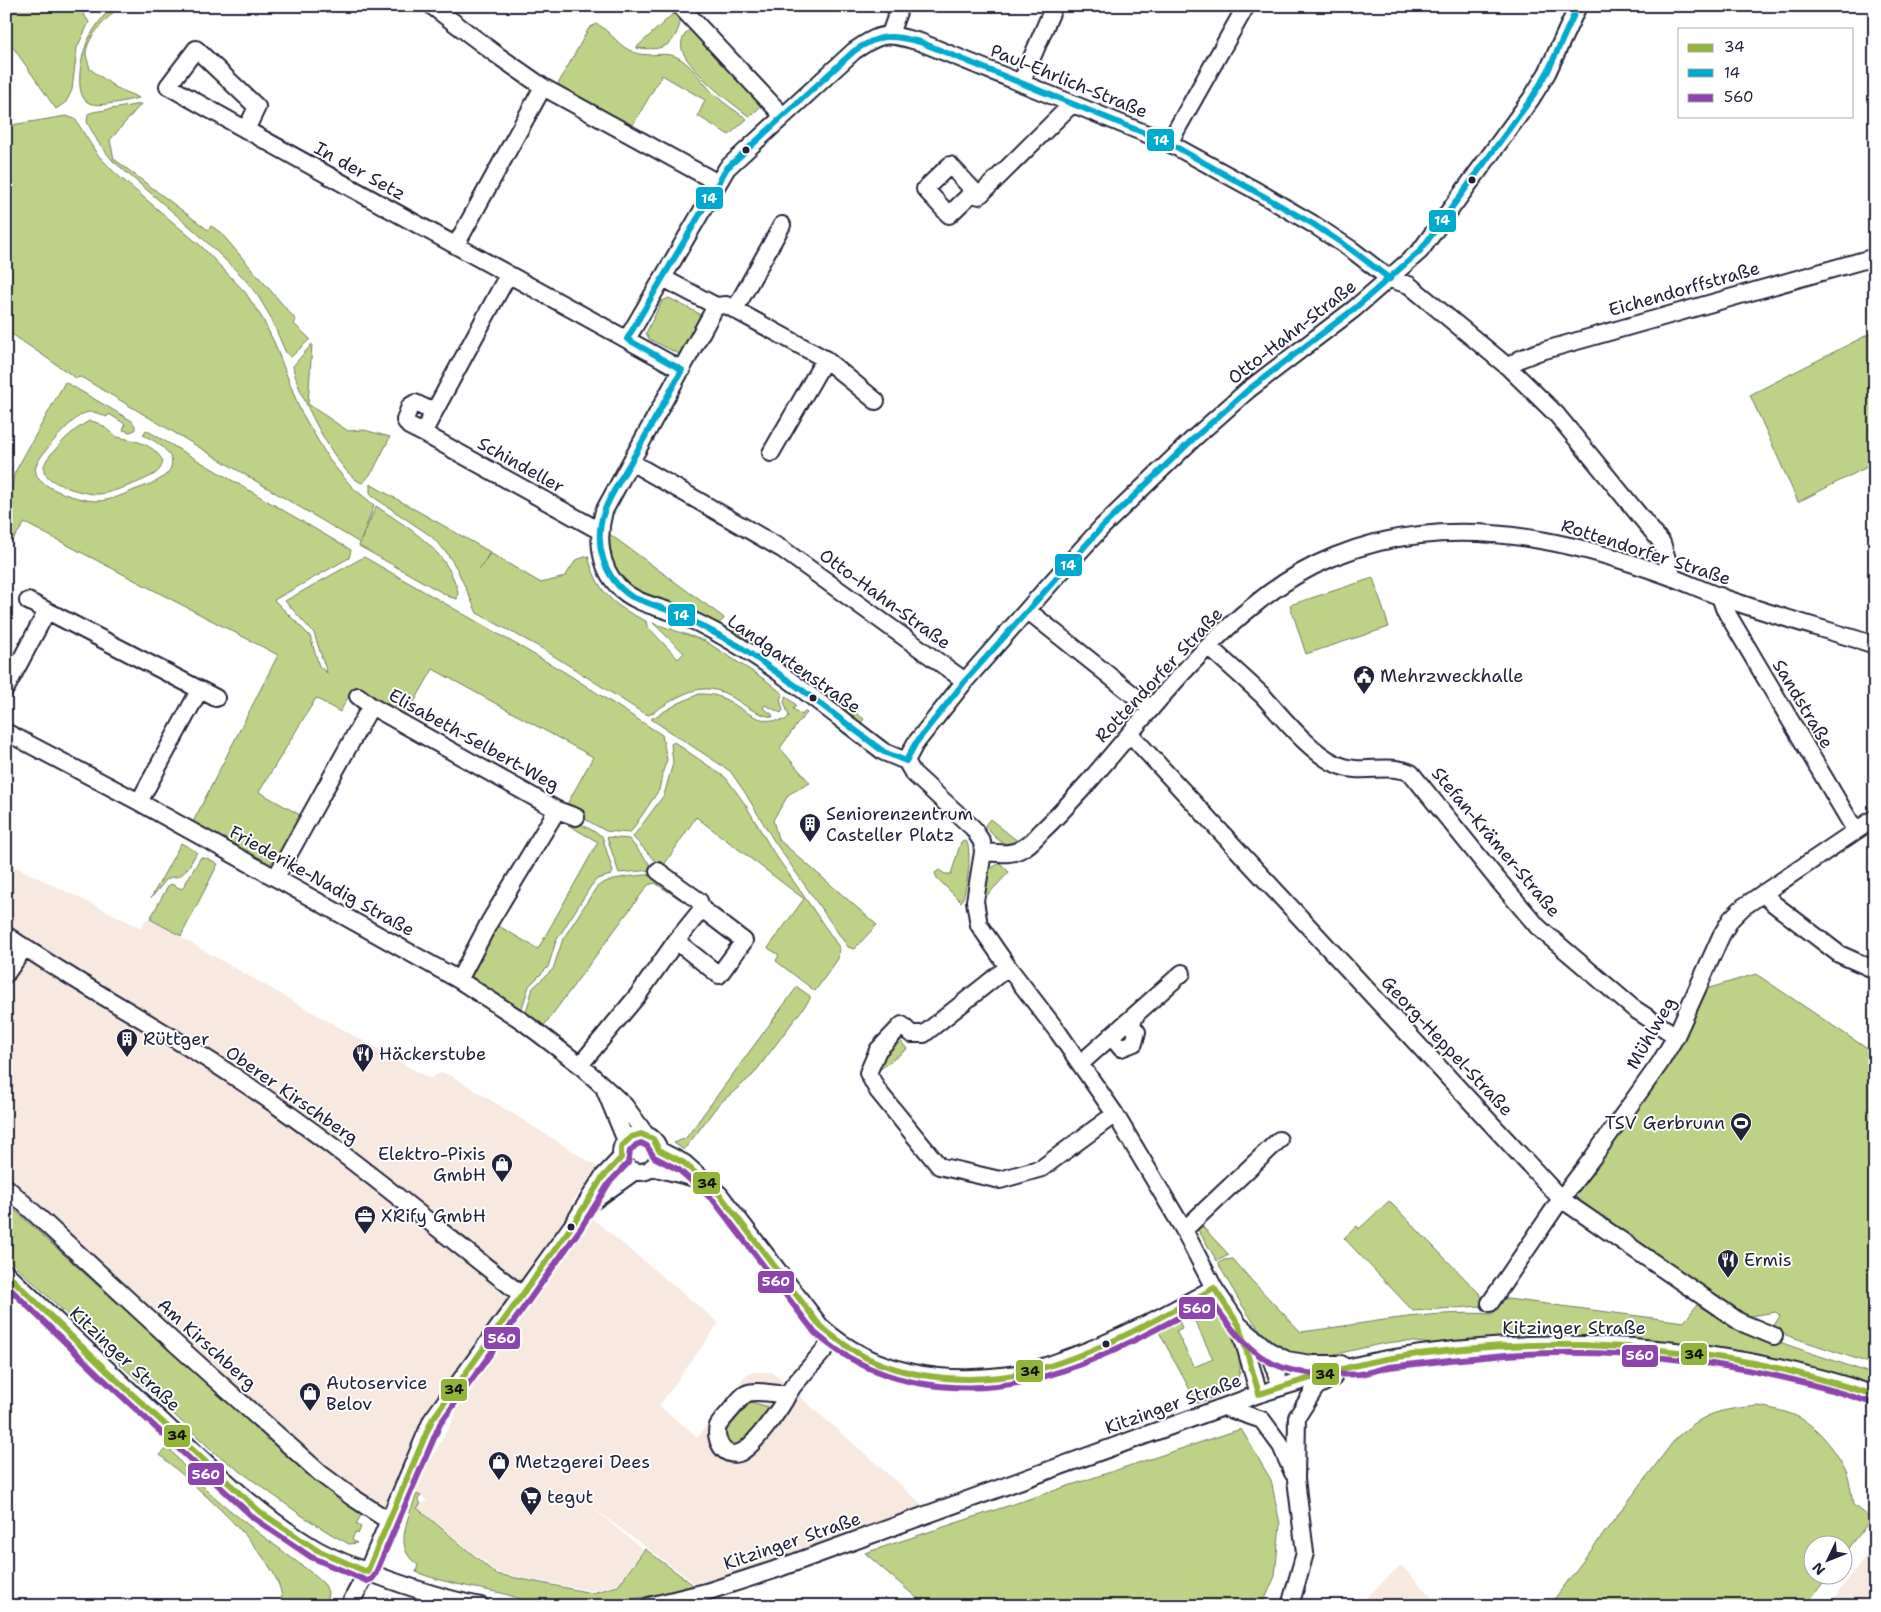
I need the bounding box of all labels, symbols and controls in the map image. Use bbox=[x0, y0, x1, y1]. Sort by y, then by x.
legend bbox=[1678, 28, 1854, 118]
text: 34 bbox=[1724, 37, 1744, 57]
street label: Paul-Ehrlich-Straße bbox=[987, 38, 1151, 124]
text: 14 bbox=[1724, 63, 1740, 83]
text: 560 bbox=[1724, 87, 1754, 107]
line badge: 14 bbox=[1146, 128, 1175, 152]
text: 14 bbox=[1153, 131, 1169, 149]
street label: In der Setz bbox=[310, 136, 410, 206]
unlabelled marker bbox=[741, 145, 751, 155]
unlabelled marker bbox=[1467, 175, 1477, 185]
line badge: 14 bbox=[695, 186, 724, 210]
text: 14 bbox=[701, 189, 717, 207]
line badge: 14 bbox=[1428, 209, 1457, 233]
text: 14 bbox=[1434, 211, 1450, 229]
street label: Eichendorffstraße bbox=[1606, 256, 1762, 322]
street label: Otto-Hahn-Straße bbox=[1223, 274, 1361, 390]
street label: Schindeller bbox=[473, 431, 569, 499]
street label: Rottendorfer Straße bbox=[1558, 513, 1734, 591]
street label: Otto-Hahn-Straße bbox=[815, 543, 955, 655]
line badge: 14 bbox=[1054, 553, 1083, 577]
text: 14 bbox=[1060, 556, 1076, 574]
street label: Rottendorfer Straße bbox=[1090, 602, 1228, 748]
line badge: 14 bbox=[667, 603, 696, 627]
text: 14 bbox=[673, 606, 689, 624]
street label: Landgartenstraße bbox=[722, 609, 866, 719]
street label: Sandstraße bbox=[1767, 655, 1839, 753]
public building icon: Mehrzweckhalle bbox=[1352, 664, 1376, 695]
place label: Mehrzweckhalle bbox=[1380, 664, 1523, 688]
street label: Elisabeth-Selbert-Weg bbox=[384, 683, 564, 797]
unlabelled marker bbox=[808, 693, 818, 703]
street label: Stefan-Krämer-Straße bbox=[1426, 762, 1566, 922]
place label: Seniorenzentrum Casteller Platz bbox=[826, 802, 973, 847]
building icon: Seniorenzentrum Casteller Platz bbox=[798, 812, 822, 843]
street label: Friederike-Nadig Straße bbox=[225, 820, 419, 942]
street label: Georg-Heppel-Straße bbox=[1376, 971, 1518, 1121]
street label: Mühlweg bbox=[1621, 992, 1681, 1074]
building icon: Rüttger bbox=[115, 1027, 139, 1058]
place label: Rüttger bbox=[143, 1027, 210, 1051]
street label: Oberer Kirschberg bbox=[221, 1040, 363, 1150]
restaurant icon: Häckerstube bbox=[351, 1042, 375, 1073]
place label: Häckerstube bbox=[379, 1042, 486, 1066]
place label: TSV Gerbrunn bbox=[1605, 1111, 1725, 1135]
sports icon: TSV Gerbrunn bbox=[1729, 1111, 1753, 1142]
place label: Elektro-Pixis GmbH bbox=[378, 1142, 486, 1187]
shop icon: Elektro-Pixis GmbH bbox=[490, 1152, 514, 1183]
line badge: 34 bbox=[692, 1171, 721, 1195]
text: 34 bbox=[697, 1174, 717, 1192]
office icon: XRify GmbH bbox=[353, 1204, 377, 1235]
place label: XRify GmbH bbox=[381, 1204, 486, 1228]
unlabelled marker bbox=[566, 1222, 576, 1232]
restaurant icon: Ermis bbox=[1716, 1248, 1740, 1279]
place label: Ermis bbox=[1744, 1248, 1792, 1272]
line badge: 560 bbox=[757, 1270, 795, 1294]
text: 560 bbox=[762, 1272, 790, 1290]
street label: Am Kirschberg bbox=[152, 1293, 262, 1395]
line badge: 560 bbox=[1178, 1296, 1216, 1320]
text: 560 bbox=[1183, 1299, 1211, 1317]
street label: Kitzinger Straße bbox=[64, 1301, 186, 1417]
street label: Kitzinger Straße bbox=[1502, 1316, 1646, 1340]
line badge: 560 bbox=[483, 1326, 521, 1350]
text: 560 bbox=[488, 1329, 516, 1347]
unlabelled marker bbox=[1101, 1339, 1111, 1349]
line badge: 34 bbox=[1680, 1342, 1708, 1366]
line badge: 560 bbox=[1621, 1344, 1659, 1368]
text: 34 bbox=[1684, 1345, 1704, 1363]
text: 560 bbox=[1626, 1346, 1654, 1364]
line badge: 34 bbox=[1015, 1359, 1044, 1383]
text: 34 bbox=[1020, 1362, 1040, 1380]
line badge: 34 bbox=[1311, 1362, 1340, 1386]
text: 34 bbox=[1315, 1365, 1335, 1383]
street label: Kitzinger Straße bbox=[1101, 1368, 1245, 1440]
place label: Autoservice Belov bbox=[326, 1371, 428, 1416]
line badge: 34 bbox=[440, 1378, 468, 1402]
text: 34 bbox=[444, 1380, 464, 1398]
shop icon: Autoservice Belov bbox=[298, 1381, 322, 1412]
line badge: 34 bbox=[163, 1424, 191, 1448]
text: 34 bbox=[167, 1426, 187, 1444]
shop icon: Metzgerei Dees bbox=[487, 1450, 511, 1481]
place label: Metzgerei Dees bbox=[515, 1450, 650, 1474]
line badge: 560 bbox=[187, 1462, 225, 1486]
text: 560 bbox=[192, 1465, 220, 1483]
supermarket icon: tegut bbox=[519, 1485, 543, 1516]
place label: tegut bbox=[547, 1485, 594, 1509]
street label: Kitzinger Straße bbox=[720, 1506, 864, 1576]
north arrow bbox=[1804, 1534, 1854, 1584]
text: N bbox=[1808, 1559, 1829, 1579]

